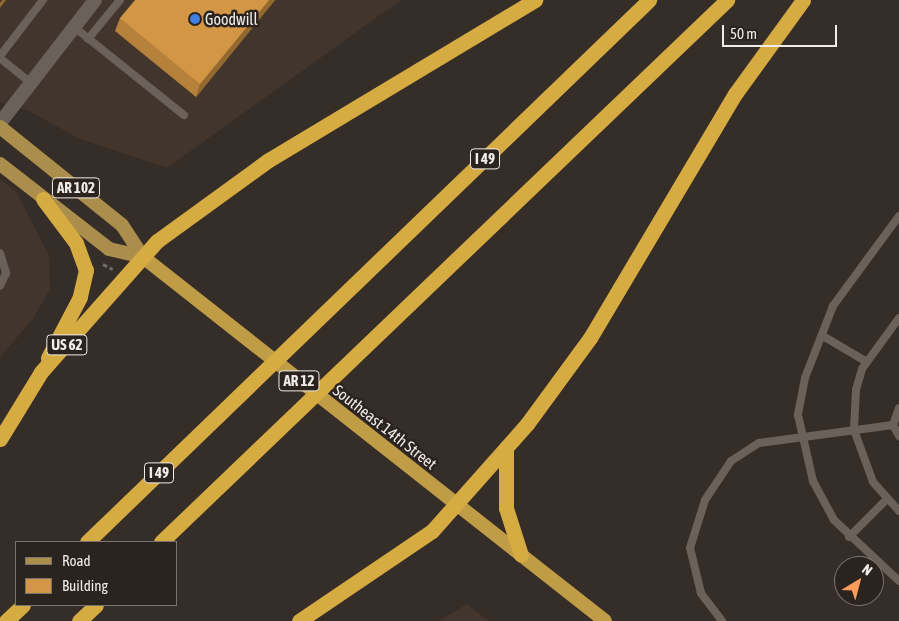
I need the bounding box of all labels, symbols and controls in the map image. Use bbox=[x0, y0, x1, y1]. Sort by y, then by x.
place label: Goodwill bbox=[205, 9, 258, 29]
marker: Goodwill bbox=[189, 13, 201, 25]
scale bar bbox=[724, 15, 839, 47]
text: 50 m bbox=[730, 25, 757, 42]
road number: I 49 bbox=[470, 146, 500, 172]
road number: AR 102 bbox=[51, 176, 101, 200]
road number: US 62 bbox=[46, 332, 88, 358]
road number: AR 12 bbox=[278, 368, 320, 394]
street label: Southeast 14th Street bbox=[329, 381, 441, 473]
road number: I 49 bbox=[144, 460, 174, 486]
legend bbox=[15, 541, 178, 606]
text: Road bbox=[62, 552, 91, 569]
north arrow bbox=[834, 556, 884, 606]
text: N bbox=[859, 561, 876, 579]
text: Building bbox=[62, 577, 108, 594]

